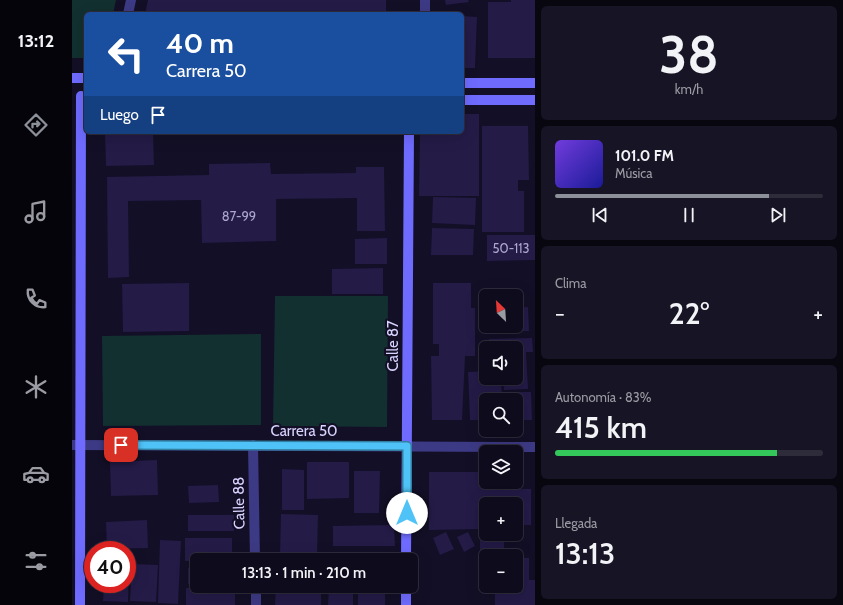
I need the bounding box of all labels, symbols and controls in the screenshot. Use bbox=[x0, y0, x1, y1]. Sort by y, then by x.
text: 38 bbox=[659, 23, 719, 86]
text: 40 m bbox=[166, 26, 234, 60]
icon: left bbox=[100, 28, 152, 80]
text: 13:12 bbox=[18, 30, 54, 52]
text: Carrera 50 bbox=[166, 60, 247, 82]
text: km/h bbox=[675, 81, 703, 97]
icon: arrive bbox=[147, 104, 169, 126]
text: Luego bbox=[100, 106, 139, 124]
icon: directions bbox=[22, 111, 50, 139]
text: 101.0 FM bbox=[615, 147, 674, 165]
text: Música bbox=[615, 165, 653, 181]
icon: music bbox=[22, 198, 50, 226]
icon: previous bbox=[589, 204, 611, 226]
icon: pause bbox=[678, 204, 700, 226]
icon: next bbox=[767, 204, 789, 226]
house number: 87-99 bbox=[222, 208, 256, 224]
house number: 50-113 bbox=[493, 240, 529, 256]
text: Clima bbox=[555, 275, 586, 291]
icon: phone bbox=[22, 285, 50, 313]
north arrow bbox=[479, 289, 523, 333]
map controls bbox=[479, 289, 523, 593]
text: 22° bbox=[669, 295, 709, 332]
text: − bbox=[555, 300, 565, 327]
text: + bbox=[813, 300, 823, 327]
street label: Calle 87 bbox=[384, 320, 402, 372]
button: sound bbox=[479, 341, 523, 385]
icon: climate bbox=[22, 373, 50, 401]
text: Autonomía · 83% bbox=[555, 389, 652, 405]
button: search bbox=[479, 393, 523, 437]
text: 415 km bbox=[555, 409, 647, 446]
street label: Carrera 50 bbox=[270, 422, 338, 440]
pin bbox=[104, 428, 138, 462]
icon: arrive bbox=[110, 434, 132, 456]
button: layers bbox=[479, 445, 523, 489]
icon: car bbox=[22, 460, 50, 488]
street label: Calle 88 bbox=[230, 477, 248, 529]
position arrow bbox=[386, 492, 428, 534]
button: + bbox=[479, 497, 523, 541]
text: Llegada bbox=[555, 515, 597, 531]
text: 13:13 bbox=[555, 535, 615, 572]
speed limit sign: 40 bbox=[84, 541, 136, 593]
icon: filters bbox=[22, 547, 50, 575]
button: − bbox=[479, 549, 523, 593]
text: 13:13 · 1 min · 210 m bbox=[242, 564, 366, 582]

